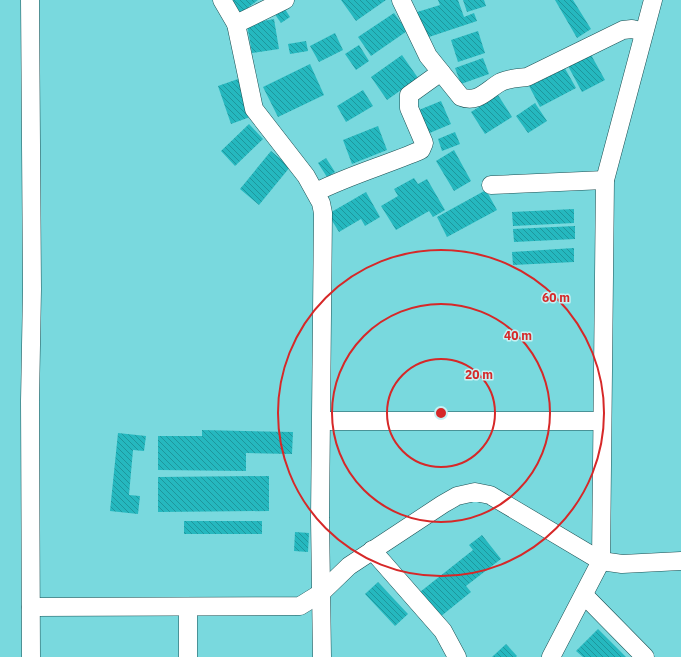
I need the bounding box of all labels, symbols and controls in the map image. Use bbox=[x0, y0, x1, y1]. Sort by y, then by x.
text: 60 m bbox=[542, 290, 570, 305]
text: 40 m bbox=[504, 328, 532, 343]
text: 20 m bbox=[465, 367, 493, 382]
centre of rings bbox=[434, 406, 448, 420]

